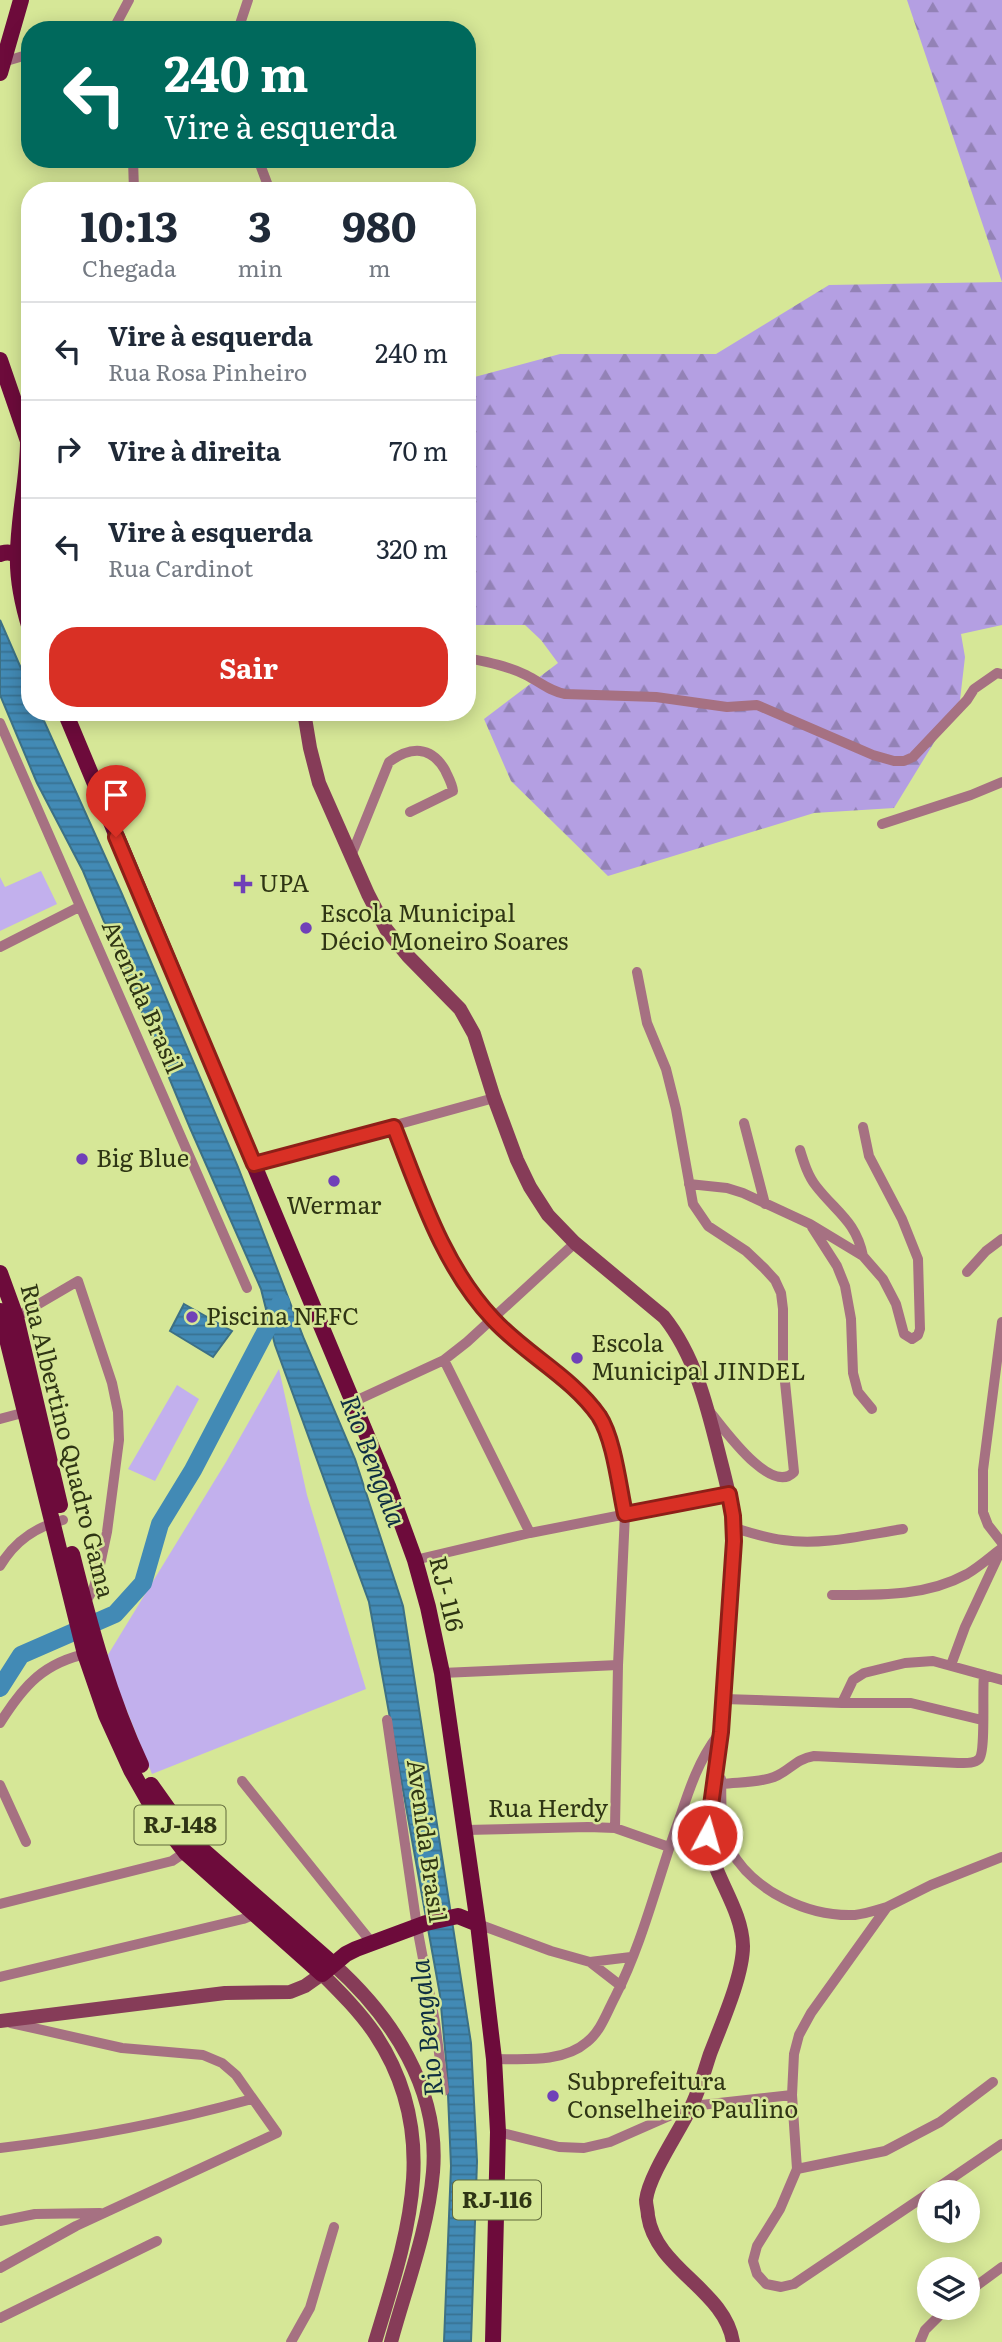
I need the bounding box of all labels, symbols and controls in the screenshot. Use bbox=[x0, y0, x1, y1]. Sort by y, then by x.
text: 240 m bbox=[164, 34, 309, 107]
icon: left bbox=[49, 49, 140, 140]
text: Vire à esquerda bbox=[164, 101, 397, 149]
text: 10:13 bbox=[80, 193, 178, 255]
text: 3 bbox=[248, 193, 272, 255]
text: 980 bbox=[342, 193, 417, 255]
text: Chegada bbox=[82, 250, 176, 284]
text: min bbox=[237, 250, 283, 284]
text: m bbox=[368, 250, 390, 284]
text: Vire à esquerda bbox=[108, 315, 313, 354]
icon: left bbox=[49, 332, 87, 370]
text: 240 m bbox=[375, 332, 448, 371]
text: Rua Rosa Pinheiro bbox=[108, 354, 307, 388]
icon: right bbox=[49, 430, 87, 468]
text: Vire à direita bbox=[108, 430, 281, 469]
text: 70 m bbox=[389, 430, 448, 469]
text: Vire à esquerda bbox=[108, 511, 313, 550]
icon: left bbox=[49, 528, 87, 566]
text: 320 m bbox=[376, 528, 448, 567]
text: Rua Cardinot bbox=[108, 550, 253, 584]
button: Sair bbox=[49, 627, 448, 707]
pin bbox=[86, 765, 146, 837]
icon: arrive bbox=[97, 776, 135, 814]
place label: UPA bbox=[259, 864, 309, 899]
marker: UPA bbox=[233, 874, 253, 894]
place label: Escola Municipal Décio Moneiro Soares bbox=[320, 894, 569, 957]
street label: Avenida Brasil bbox=[95, 914, 194, 1078]
marker: Escola Municipal Décio Moneiro Soares bbox=[298, 920, 314, 936]
place label: Big Blue bbox=[96, 1139, 189, 1174]
marker: Big Blue bbox=[74, 1151, 90, 1167]
marker: Wermar bbox=[326, 1173, 342, 1189]
place label: Wermar bbox=[287, 1186, 382, 1221]
street label: Rua Albertino Quadro Gama bbox=[13, 1279, 126, 1601]
place label: Piscina NFFC bbox=[206, 1297, 359, 1332]
marker: Piscina NFFC bbox=[184, 1309, 200, 1325]
place label: Escola Municipal JINDEL bbox=[591, 1324, 806, 1387]
marker: Escola Municipal JINDEL bbox=[569, 1350, 585, 1366]
water label: Rio Bengala bbox=[332, 1389, 418, 1532]
street label: RJ- 116 bbox=[422, 1552, 475, 1635]
street label: Avenida Brasil bbox=[400, 1757, 457, 1924]
street label: Rua Herdy bbox=[488, 1789, 608, 1824]
position arrow bbox=[670, 1798, 744, 1872]
road number: RJ-148 bbox=[134, 1806, 226, 1844]
water label: Rio Bengala bbox=[398, 1957, 451, 2099]
place label: Subprefeitura Conselheiro Paulino bbox=[567, 2062, 798, 2125]
marker: Subprefeitura Conselheiro Paulino bbox=[545, 2088, 561, 2104]
road number: RJ-116 bbox=[453, 2180, 541, 2220]
map controls bbox=[917, 2180, 980, 2320]
button: sound bbox=[917, 2180, 980, 2243]
button: layers bbox=[917, 2257, 980, 2320]

